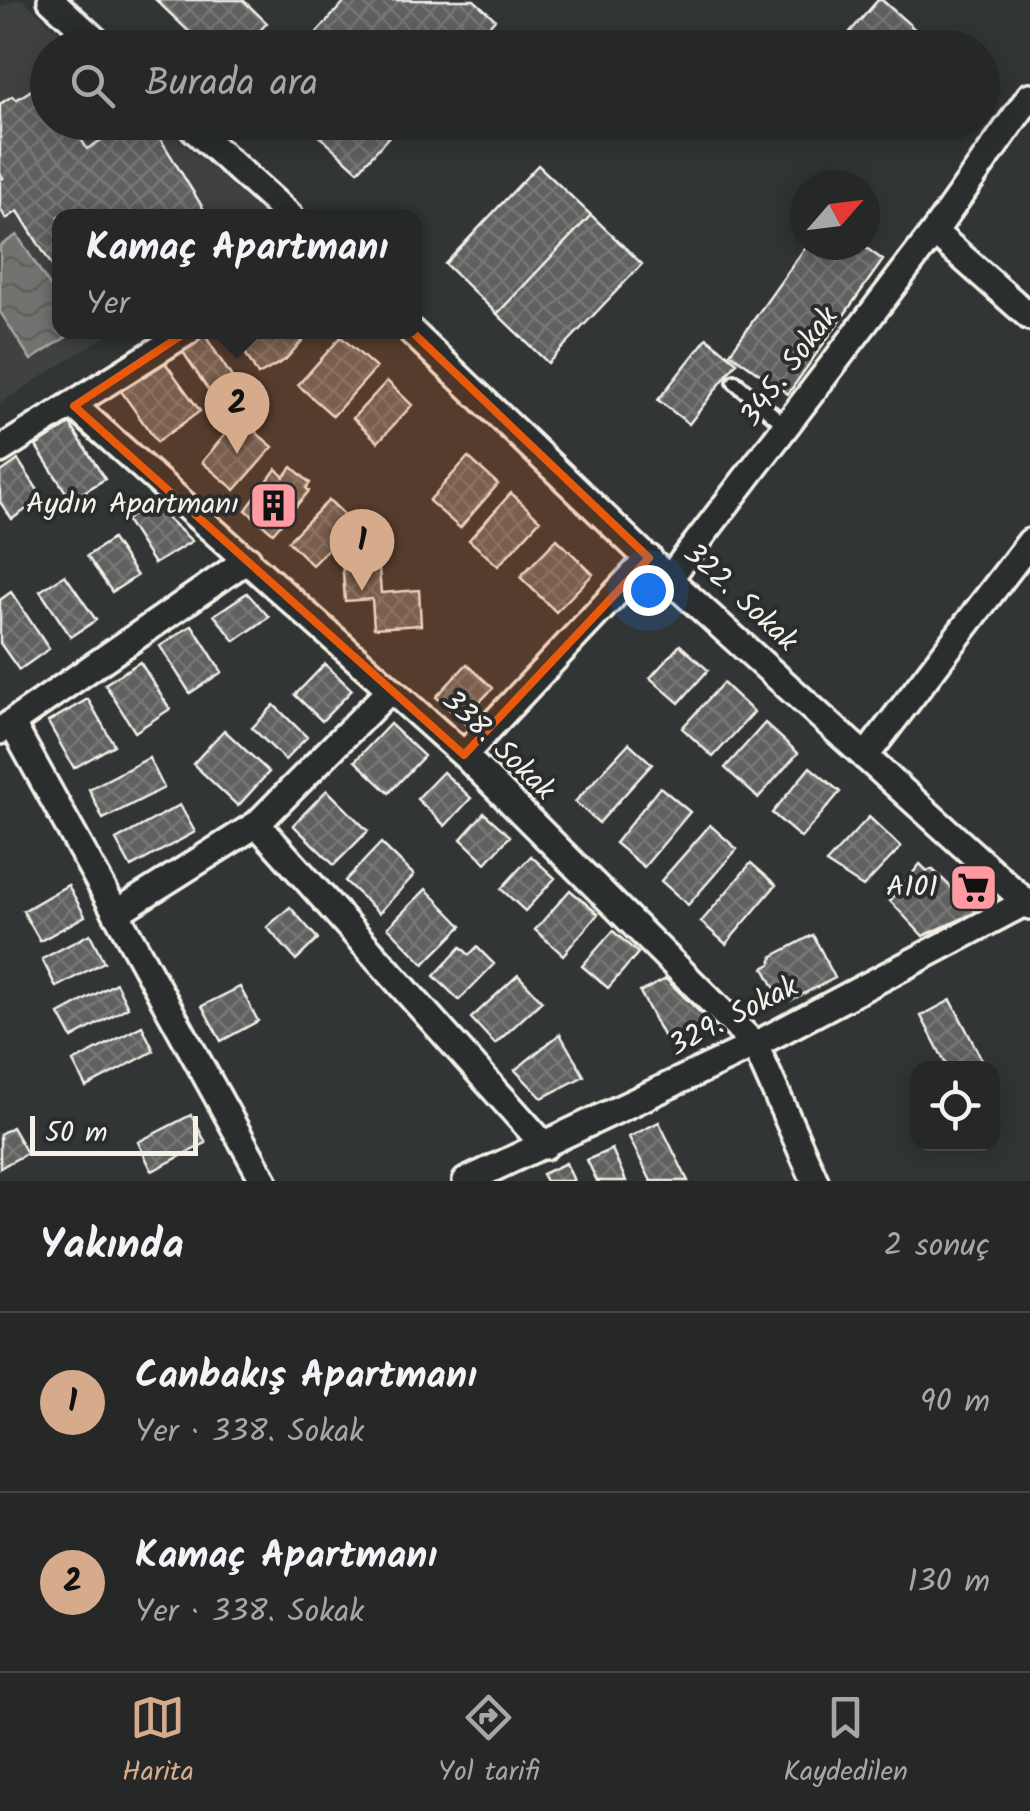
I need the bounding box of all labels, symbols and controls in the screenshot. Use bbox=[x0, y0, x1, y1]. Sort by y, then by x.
search box bbox=[30, 30, 1000, 140]
text: Burada ara bbox=[145, 55, 318, 115]
icon: search bbox=[65, 58, 120, 113]
north arrow bbox=[790, 170, 880, 260]
popup bbox=[52, 209, 422, 339]
text: Kamaç Apartmanı bbox=[86, 219, 388, 279]
text: Yer bbox=[86, 279, 129, 330]
street label: 345. Sokak bbox=[729, 296, 852, 438]
pin: 2 bbox=[204, 372, 270, 454]
building icon: Aydın Apartmanı bbox=[248, 479, 300, 531]
place label: Aydın Apartmanı bbox=[26, 481, 239, 529]
pin: 1 bbox=[330, 508, 394, 591]
street label: 322. Sokak bbox=[671, 532, 809, 665]
your location bbox=[623, 565, 674, 616]
street label: 338. Sokak bbox=[430, 679, 567, 814]
supermarket icon: A101 bbox=[947, 862, 999, 914]
place label: A101 bbox=[886, 864, 938, 912]
street label: 329. Sokak bbox=[661, 963, 808, 1070]
map controls bbox=[910, 1061, 1000, 1151]
button: locate bbox=[910, 1061, 1000, 1151]
scale bar bbox=[30, 1111, 198, 1156]
text: 50 m bbox=[45, 1111, 108, 1156]
text: Yakında bbox=[40, 1213, 184, 1280]
text: 2 sonuç bbox=[884, 1221, 990, 1272]
text: Canbakış Apartmanı bbox=[135, 1347, 477, 1407]
text: 1 bbox=[68, 1377, 77, 1428]
text: 90 m bbox=[920, 1377, 990, 1428]
text: Yer · 338. Sokak bbox=[135, 1407, 364, 1458]
text: Kamaç Apartmanı bbox=[135, 1527, 437, 1587]
text: 2 bbox=[63, 1557, 82, 1608]
text: 130 m bbox=[907, 1557, 990, 1608]
text: Yer · 338. Sokak bbox=[135, 1587, 364, 1638]
tab: Harita bbox=[122, 1690, 194, 1795]
tab: Yol tarifi bbox=[438, 1690, 539, 1795]
tab: Kaydedilen bbox=[784, 1690, 908, 1795]

